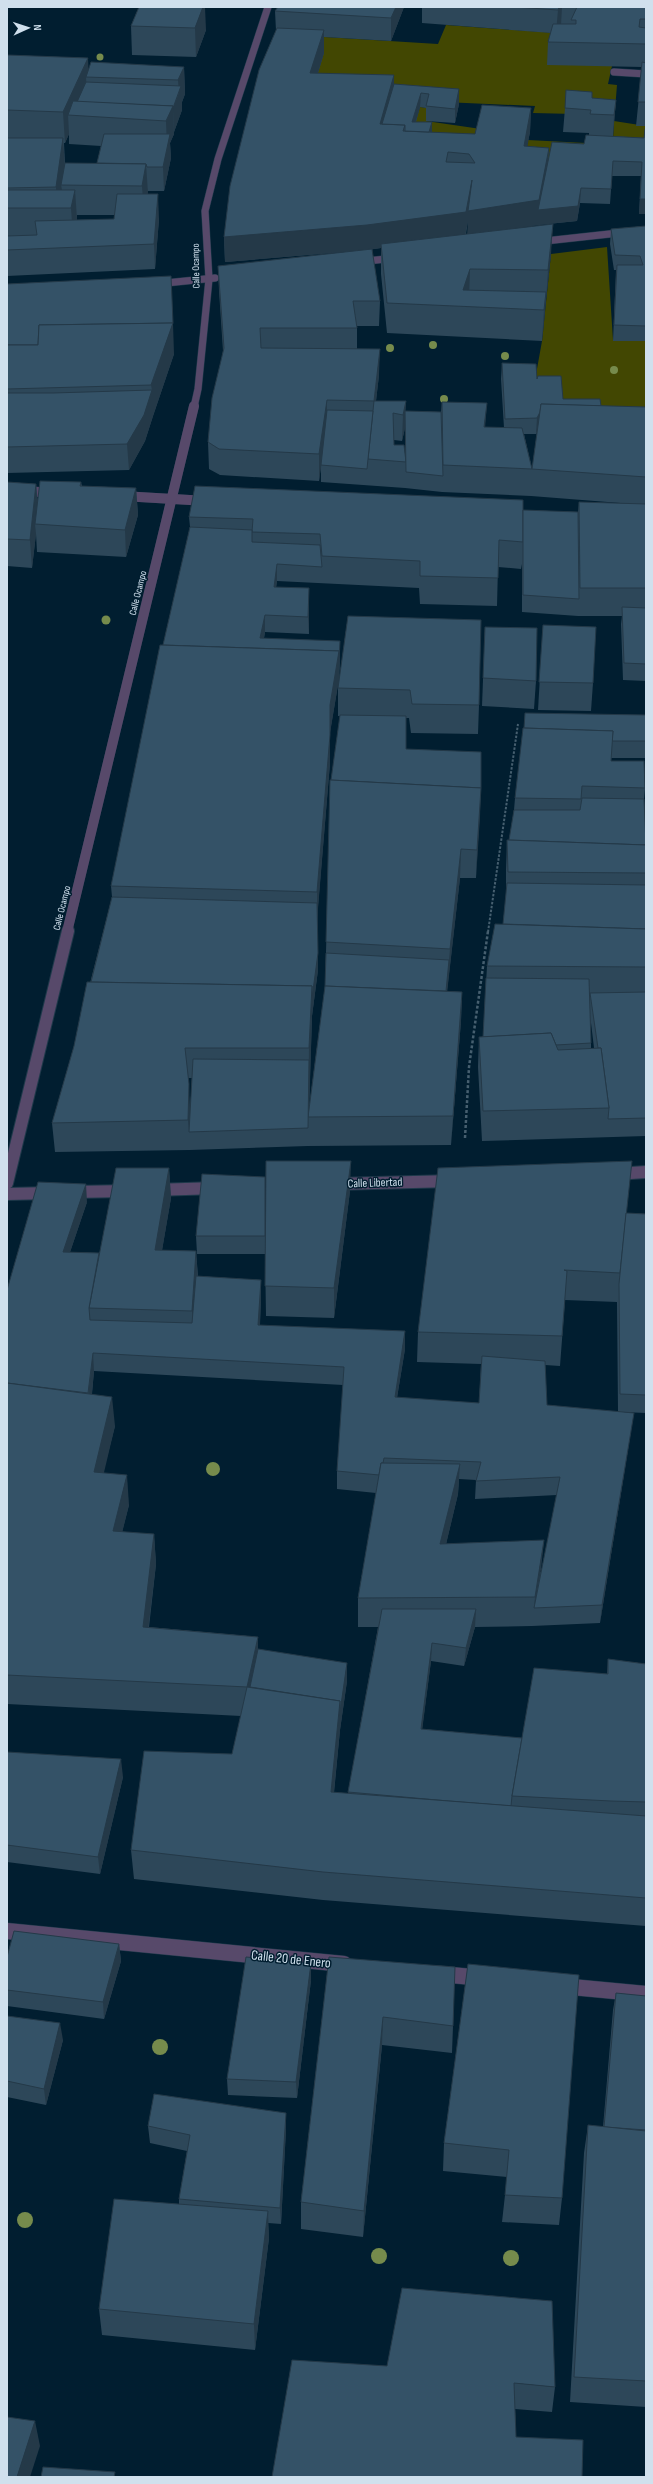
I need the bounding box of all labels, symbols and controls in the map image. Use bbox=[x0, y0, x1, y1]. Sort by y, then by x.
north arrow bbox=[8, 8, 48, 48]
text: N bbox=[31, 24, 44, 31]
street label: Calle Ocampo bbox=[190, 243, 202, 289]
street label: Calle Ocampo bbox=[127, 570, 149, 616]
street label: Calle Ocampo bbox=[51, 885, 73, 931]
street label: Calle Libertad bbox=[347, 1175, 403, 1191]
street label: Calle 20 de Enero bbox=[250, 1946, 332, 1972]

